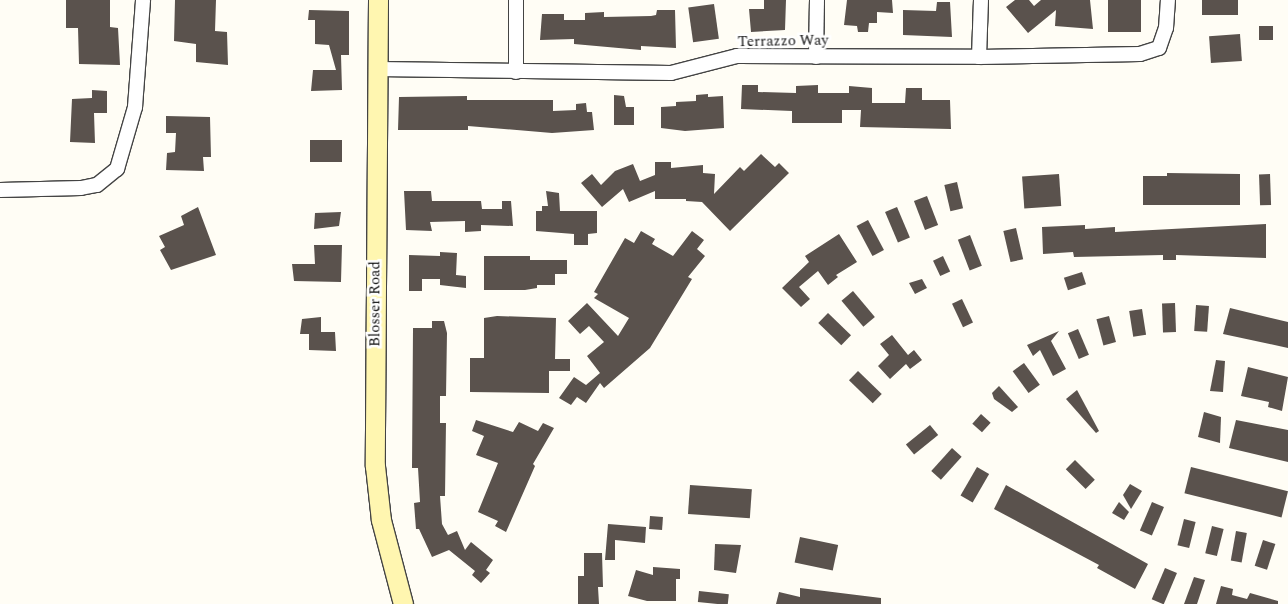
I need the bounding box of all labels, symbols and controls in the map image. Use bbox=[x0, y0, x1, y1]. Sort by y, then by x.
street label: Terrazzo Way bbox=[737, 31, 829, 51]
street label: Blosser Road bbox=[366, 261, 384, 347]

